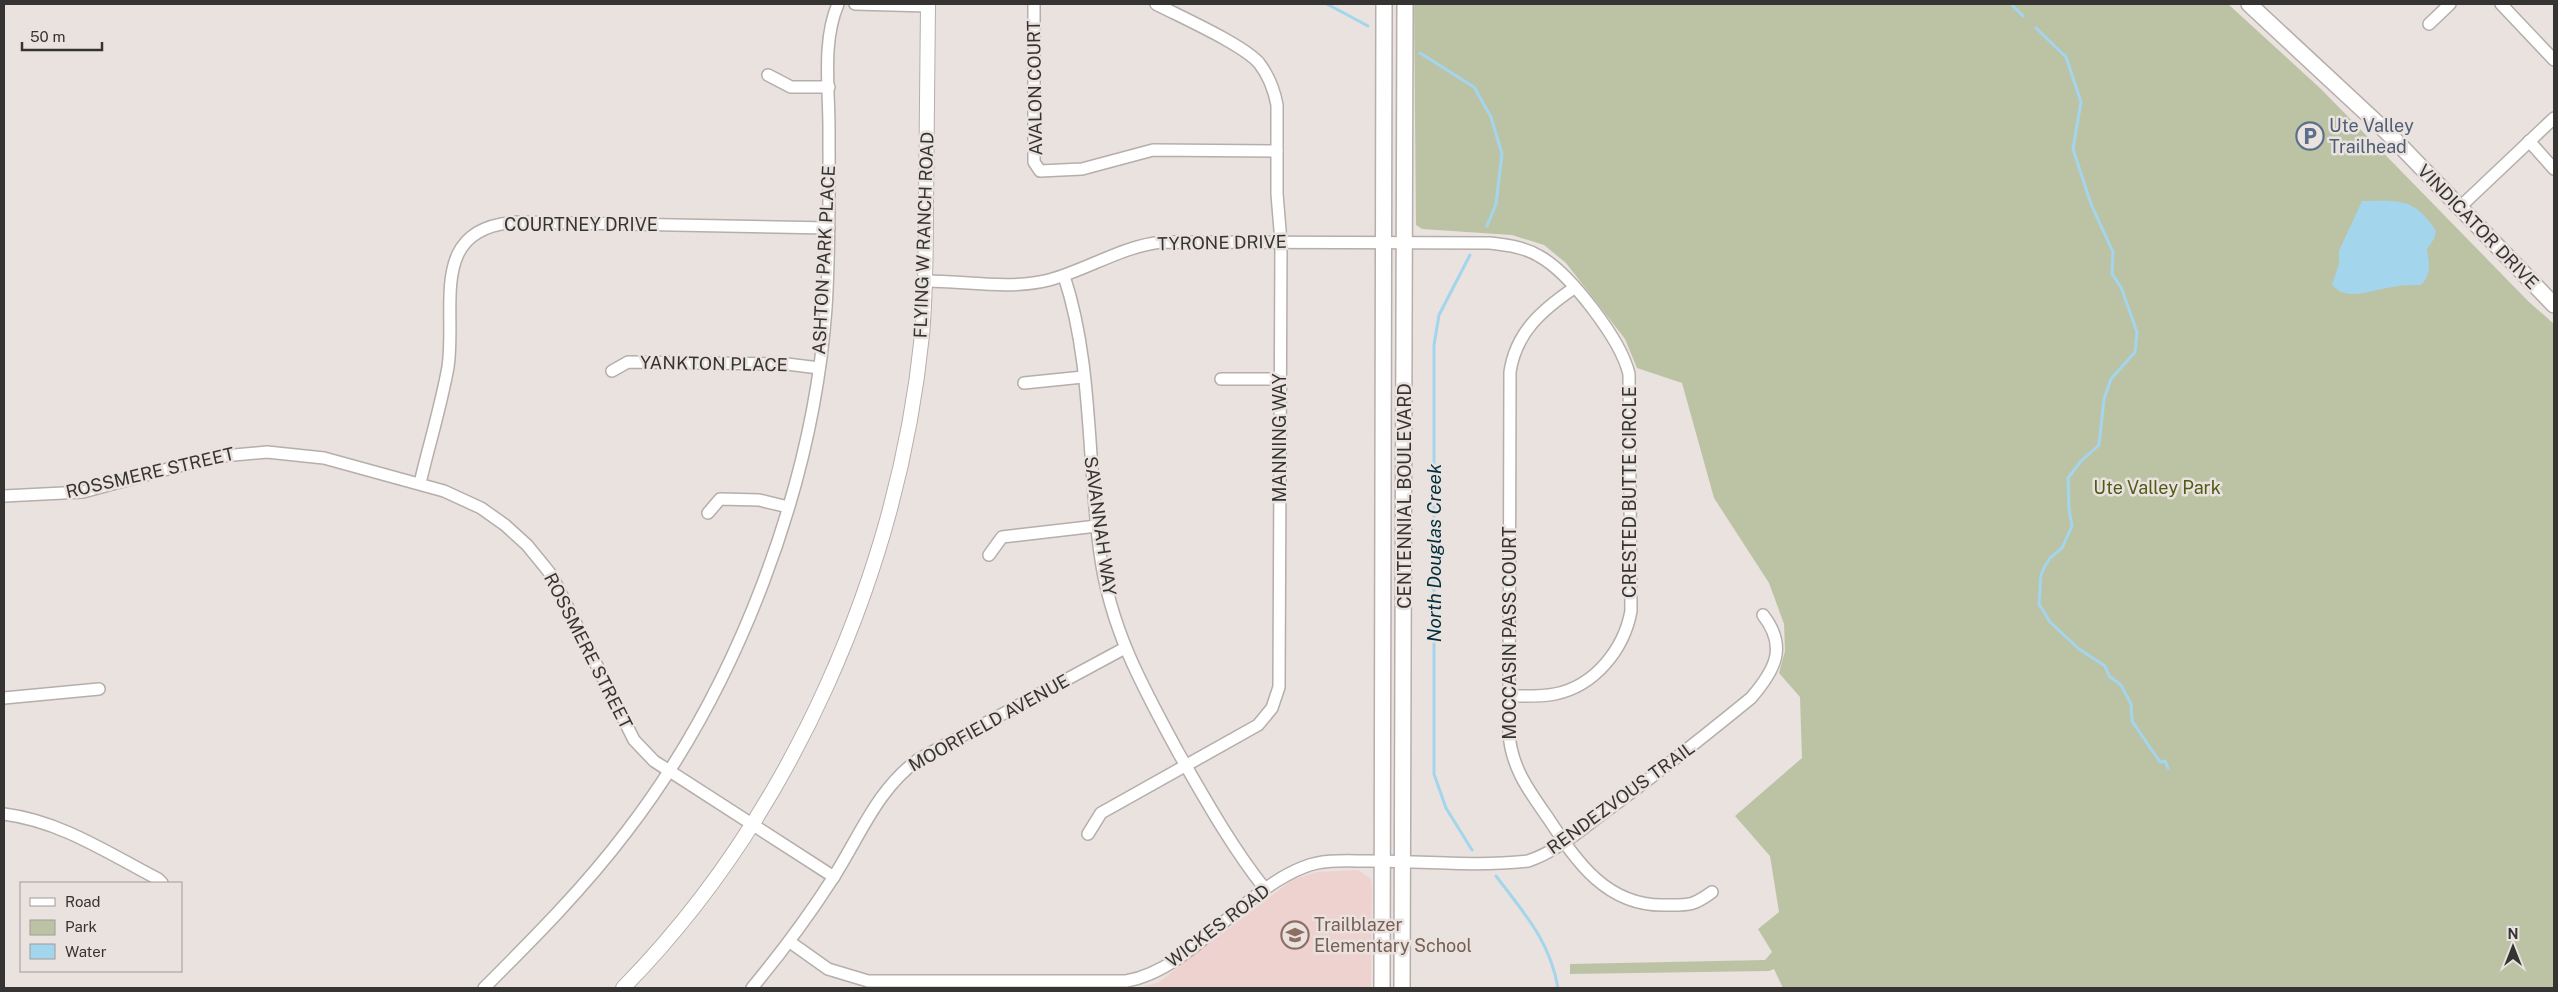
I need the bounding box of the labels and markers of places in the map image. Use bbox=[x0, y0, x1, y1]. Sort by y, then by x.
place label: Ute Valley Trailhead bbox=[2329, 115, 2414, 157]
parking icon: Ute Valley Trailhead bbox=[2295, 121, 2325, 151]
place label: Trailblazer Elementary School bbox=[1314, 914, 1472, 956]
school or university icon: Trailblazer Elementary School bbox=[1280, 920, 1310, 950]

